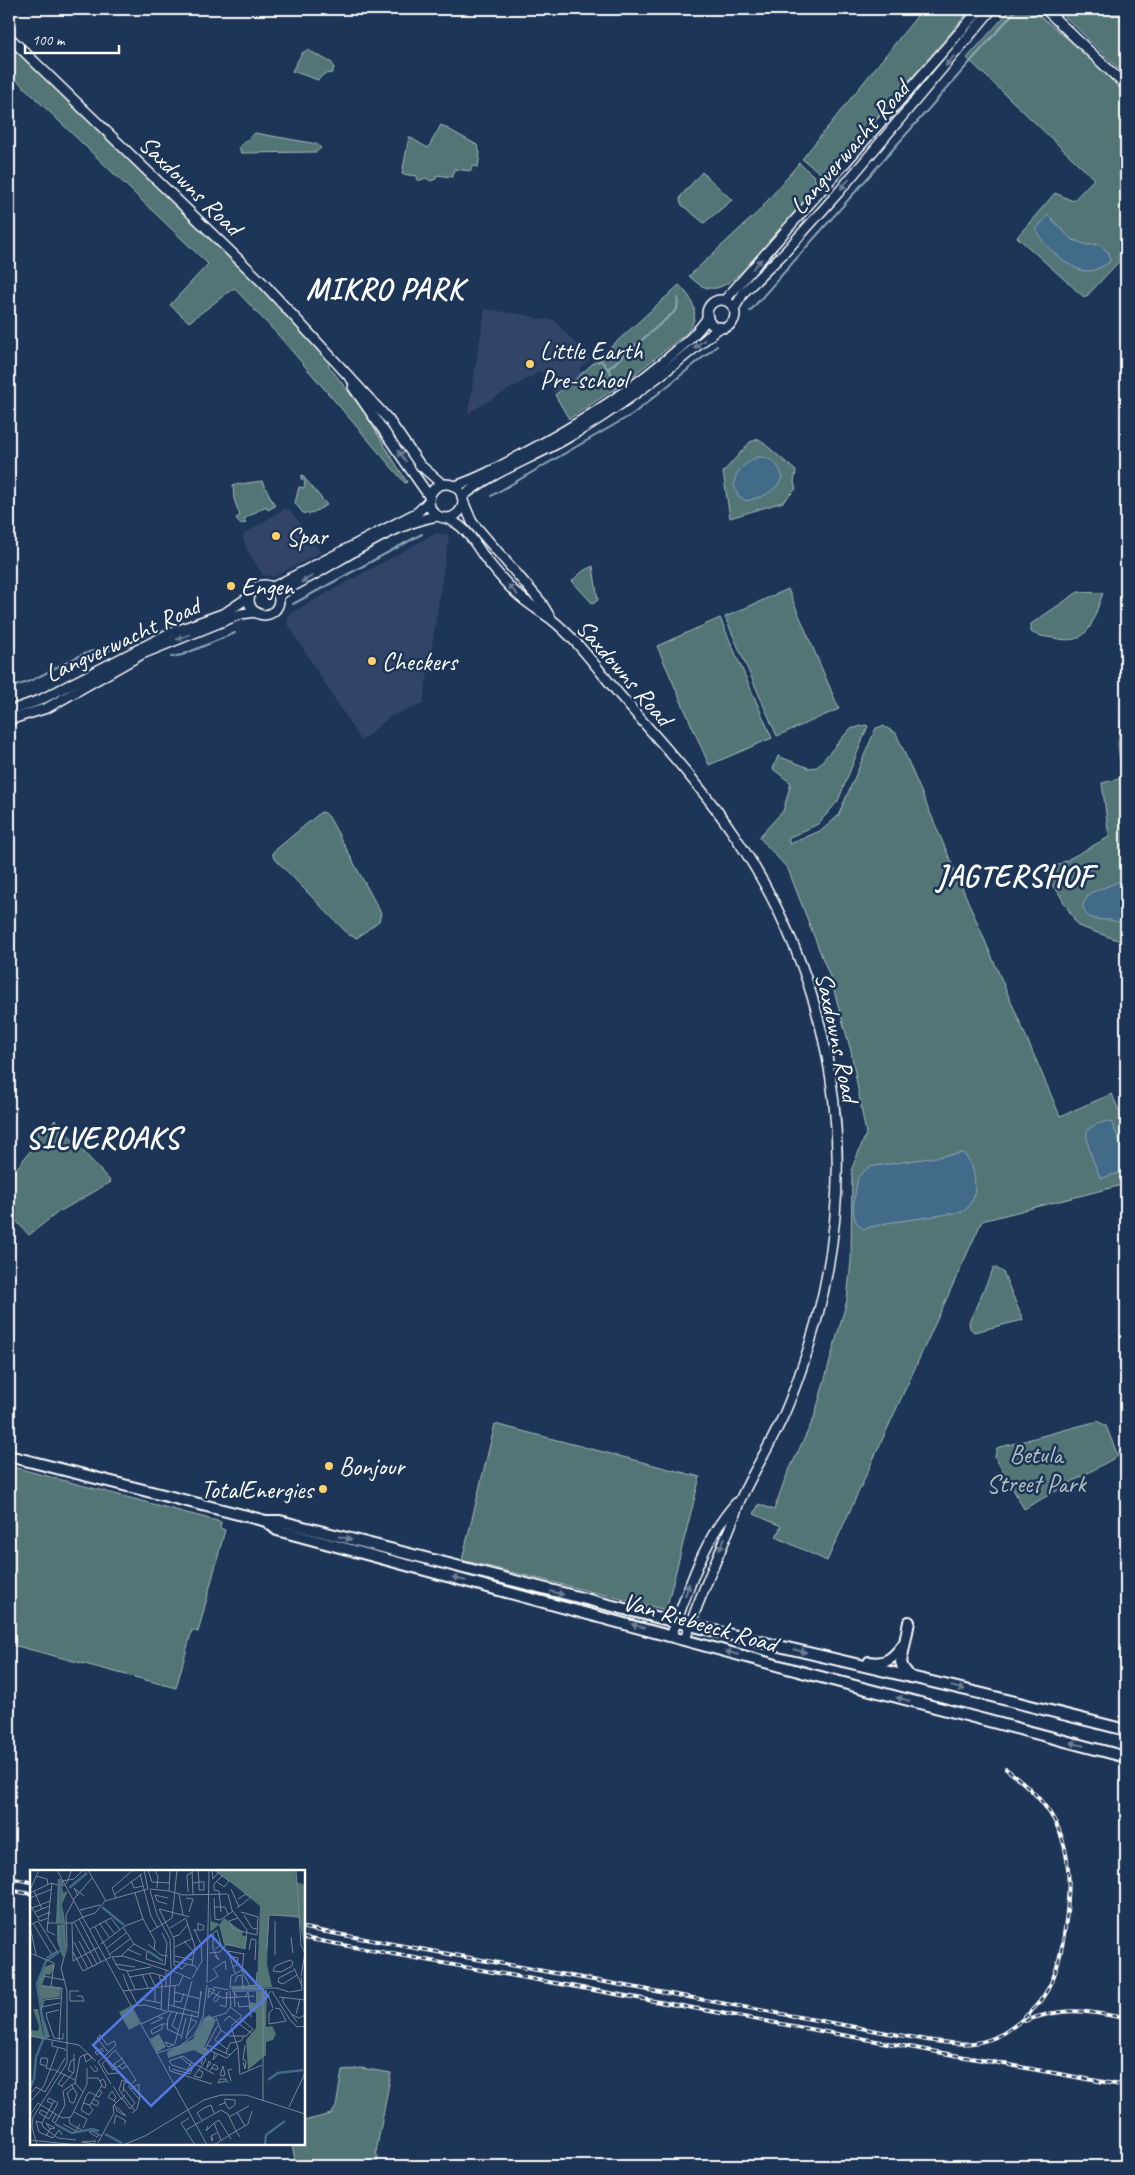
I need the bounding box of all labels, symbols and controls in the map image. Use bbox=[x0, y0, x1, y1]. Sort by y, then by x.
scale bar bbox=[25, 22, 119, 54]
text: 100 m bbox=[32, 31, 66, 50]
one-way arrow bbox=[945, 54, 956, 67]
street label: Langverwacht Road bbox=[783, 72, 919, 221]
street label: Saxdowns Road bbox=[132, 129, 251, 245]
one-way arrow bbox=[839, 178, 851, 190]
one-way arrow bbox=[752, 257, 763, 270]
district label: MIKRO PARK bbox=[306, 270, 469, 308]
place label: Little Earth Pre-school bbox=[540, 335, 643, 396]
one-way arrow bbox=[693, 339, 706, 349]
marker: Little Earth Pre-school bbox=[524, 358, 536, 370]
one-way arrow bbox=[396, 450, 407, 463]
place label: Spar bbox=[286, 521, 330, 553]
marker: Spar bbox=[270, 530, 282, 542]
place label: Engen bbox=[241, 571, 295, 603]
one-way arrow bbox=[300, 575, 314, 583]
marker: Engen bbox=[225, 580, 237, 592]
one-way arrow bbox=[507, 584, 519, 596]
street label: Langverwacht Road bbox=[40, 589, 208, 690]
street label: Saxdowns Road bbox=[569, 613, 682, 735]
one-way arrow bbox=[176, 634, 191, 641]
place label: Checkers bbox=[382, 646, 460, 678]
marker: Checkers bbox=[366, 655, 378, 667]
district label: JAGTERSHOF bbox=[935, 857, 1098, 895]
street label: Saxdowns Road bbox=[808, 970, 867, 1108]
district label: SILVEROAKS bbox=[26, 1119, 187, 1157]
park label: Betula Street Park bbox=[986, 1439, 1088, 1500]
place label: Bonjour bbox=[339, 1451, 406, 1483]
marker: Bonjour bbox=[323, 1460, 335, 1472]
place label: TotalEnergies bbox=[201, 1474, 315, 1506]
marker: TotalEnergies bbox=[317, 1483, 329, 1495]
one-way arrow bbox=[337, 1534, 352, 1542]
one-way arrow bbox=[718, 1537, 726, 1551]
one-way arrow bbox=[452, 1575, 467, 1583]
one-way arrow bbox=[683, 1582, 691, 1597]
street label: Van Riebeeck Road bbox=[619, 1586, 784, 1661]
one-way arrow bbox=[549, 1589, 564, 1597]
one-way arrow bbox=[630, 1622, 645, 1630]
one-way arrow bbox=[792, 1647, 807, 1655]
one-way arrow bbox=[725, 1649, 740, 1657]
one-way arrow bbox=[950, 1684, 965, 1692]
one-way arrow bbox=[895, 1694, 910, 1702]
one-way arrow bbox=[1069, 1740, 1084, 1748]
inset map bbox=[30, 1870, 305, 2145]

